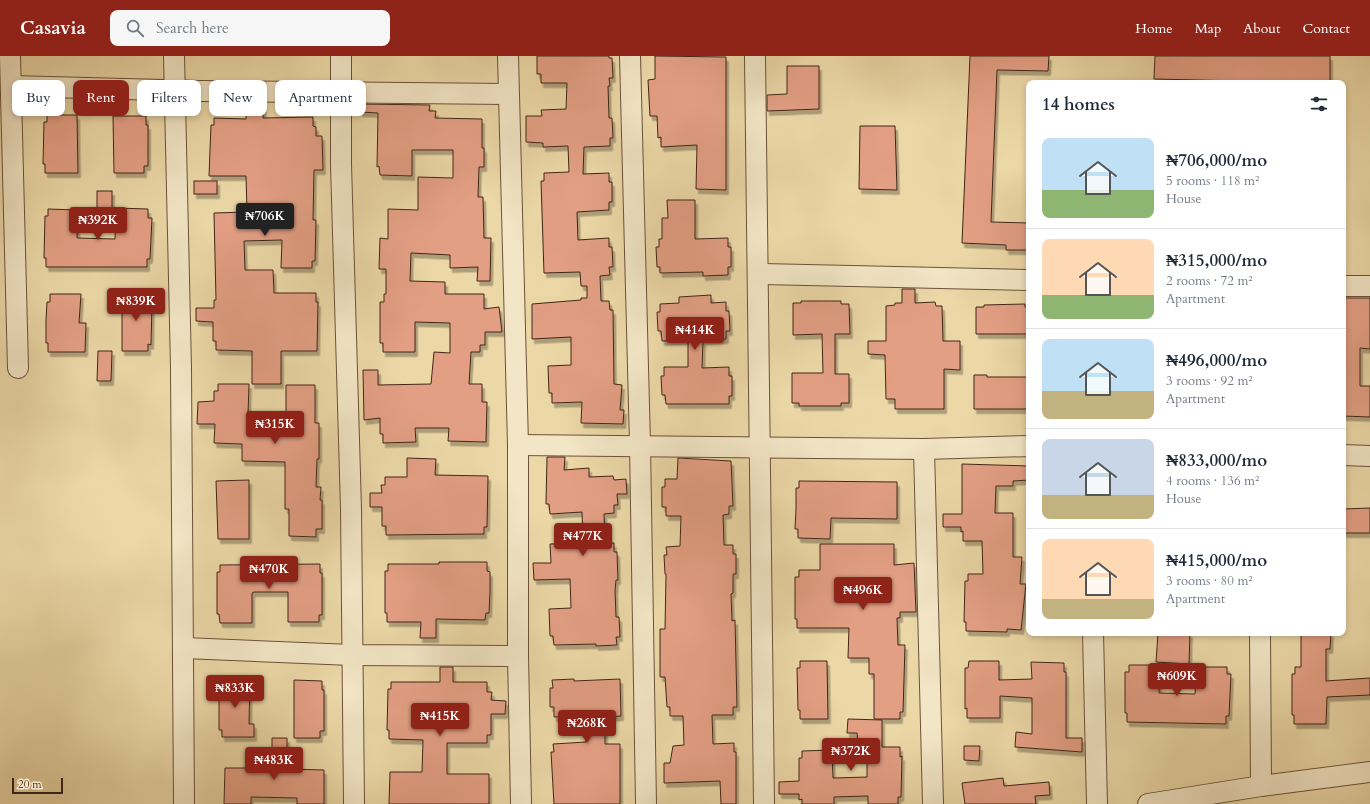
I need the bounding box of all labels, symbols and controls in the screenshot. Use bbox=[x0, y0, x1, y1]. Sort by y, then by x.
search box bbox=[110, 10, 390, 46]
text: Casavia bbox=[20, 15, 86, 41]
icon: search bbox=[124, 17, 146, 39]
text: Search here bbox=[156, 18, 229, 38]
text: Home bbox=[1135, 19, 1173, 38]
text: Map bbox=[1195, 19, 1221, 38]
text: About bbox=[1243, 19, 1280, 38]
text: Contact bbox=[1302, 19, 1350, 38]
chip: Buy bbox=[12, 80, 65, 116]
chip: Rent bbox=[73, 80, 129, 116]
chip: Filters bbox=[137, 80, 201, 116]
chip: New bbox=[209, 80, 267, 116]
chip: Apartment bbox=[275, 80, 366, 116]
text: 14 homes bbox=[1042, 93, 1115, 116]
icon: filters bbox=[1308, 93, 1330, 115]
text: ₦706,000/mo bbox=[1166, 149, 1267, 172]
icon: home bbox=[1074, 154, 1122, 202]
text: 5 rooms · 118 m² bbox=[1166, 172, 1259, 190]
text: House bbox=[1166, 190, 1201, 208]
pin: ₦706K bbox=[237, 203, 293, 237]
pin: ₦392K bbox=[70, 207, 126, 241]
text: ₦706K bbox=[245, 207, 285, 225]
text: ₦392K bbox=[78, 211, 118, 229]
text: ₦315,000/mo bbox=[1166, 249, 1267, 272]
icon: home bbox=[1074, 255, 1122, 303]
text: 2 rooms · 72 m² bbox=[1166, 272, 1253, 290]
pin: ₦839K bbox=[108, 288, 164, 322]
text: Apartment bbox=[1166, 290, 1225, 308]
text: ₦839K bbox=[116, 292, 156, 310]
pin: ₦414K bbox=[667, 317, 723, 351]
text: ₦414K bbox=[675, 321, 715, 339]
text: ₦496,000/mo bbox=[1166, 349, 1267, 372]
icon: home bbox=[1074, 355, 1122, 403]
text: 3 rooms · 92 m² bbox=[1166, 372, 1253, 390]
text: Apartment bbox=[1166, 390, 1225, 408]
pin: ₦315K bbox=[247, 411, 303, 445]
text: ₦315K bbox=[255, 415, 295, 433]
text: ₦833,000/mo bbox=[1166, 449, 1267, 472]
icon: home bbox=[1074, 455, 1122, 503]
text: 4 rooms · 136 m² bbox=[1166, 472, 1259, 490]
text: House bbox=[1166, 490, 1201, 508]
pin: ₦477K bbox=[555, 523, 611, 557]
text: ₦477K bbox=[563, 527, 603, 545]
text: ₦415,000/mo bbox=[1166, 549, 1267, 572]
icon: home bbox=[1074, 555, 1122, 603]
pin: ₦470K bbox=[241, 556, 297, 590]
text: ₦470K bbox=[249, 560, 289, 578]
text: 3 rooms · 80 m² bbox=[1166, 572, 1253, 590]
pin: ₦496K bbox=[835, 577, 891, 611]
text: ₦496K bbox=[843, 581, 883, 599]
text: Apartment bbox=[1166, 590, 1225, 608]
pin: ₦609K bbox=[1149, 663, 1205, 697]
text: ₦609K bbox=[1157, 667, 1197, 685]
pin: ₦833K bbox=[207, 675, 263, 709]
text: ₦833K bbox=[215, 679, 255, 697]
pin: ₦415K bbox=[412, 703, 468, 737]
text: ₦415K bbox=[420, 707, 460, 725]
pin: ₦268K bbox=[559, 710, 615, 744]
text: ₦268K bbox=[567, 714, 607, 732]
pin: ₦372K bbox=[823, 738, 879, 772]
text: ₦372K bbox=[831, 742, 871, 760]
pin: ₦483K bbox=[246, 747, 302, 781]
text: ₦483K bbox=[254, 751, 294, 769]
scale bar bbox=[12, 776, 63, 795]
text: 20 m bbox=[18, 777, 42, 792]

